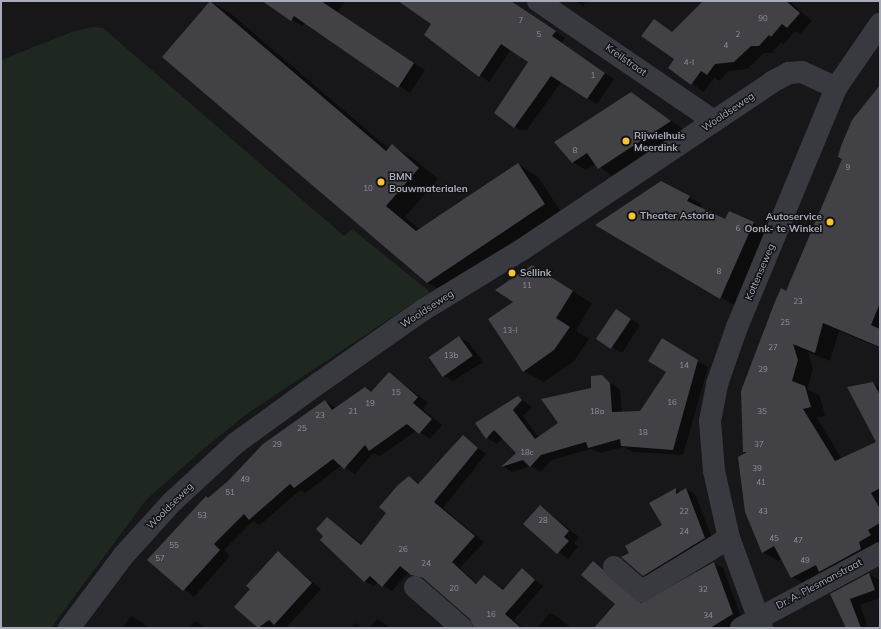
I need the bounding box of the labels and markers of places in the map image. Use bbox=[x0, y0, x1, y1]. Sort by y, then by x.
place label: Rijwielhuis Meerdink bbox=[634, 129, 685, 152]
marker: Rijwielhuis Meerdink bbox=[621, 136, 631, 146]
place label: BMN Bouwmaterialen bbox=[389, 170, 468, 194]
marker: BMN Bouwmaterialen bbox=[376, 177, 386, 187]
place label: Theater Astoria bbox=[640, 210, 715, 222]
place label: Autoservice Oonk- te Winkel bbox=[745, 210, 822, 234]
marker: Theater Astoria bbox=[627, 211, 637, 221]
marker: Autoservice Oonk- te Winkel bbox=[825, 217, 835, 227]
place label: Sellink bbox=[520, 267, 551, 279]
marker: Sellink bbox=[507, 268, 517, 278]

